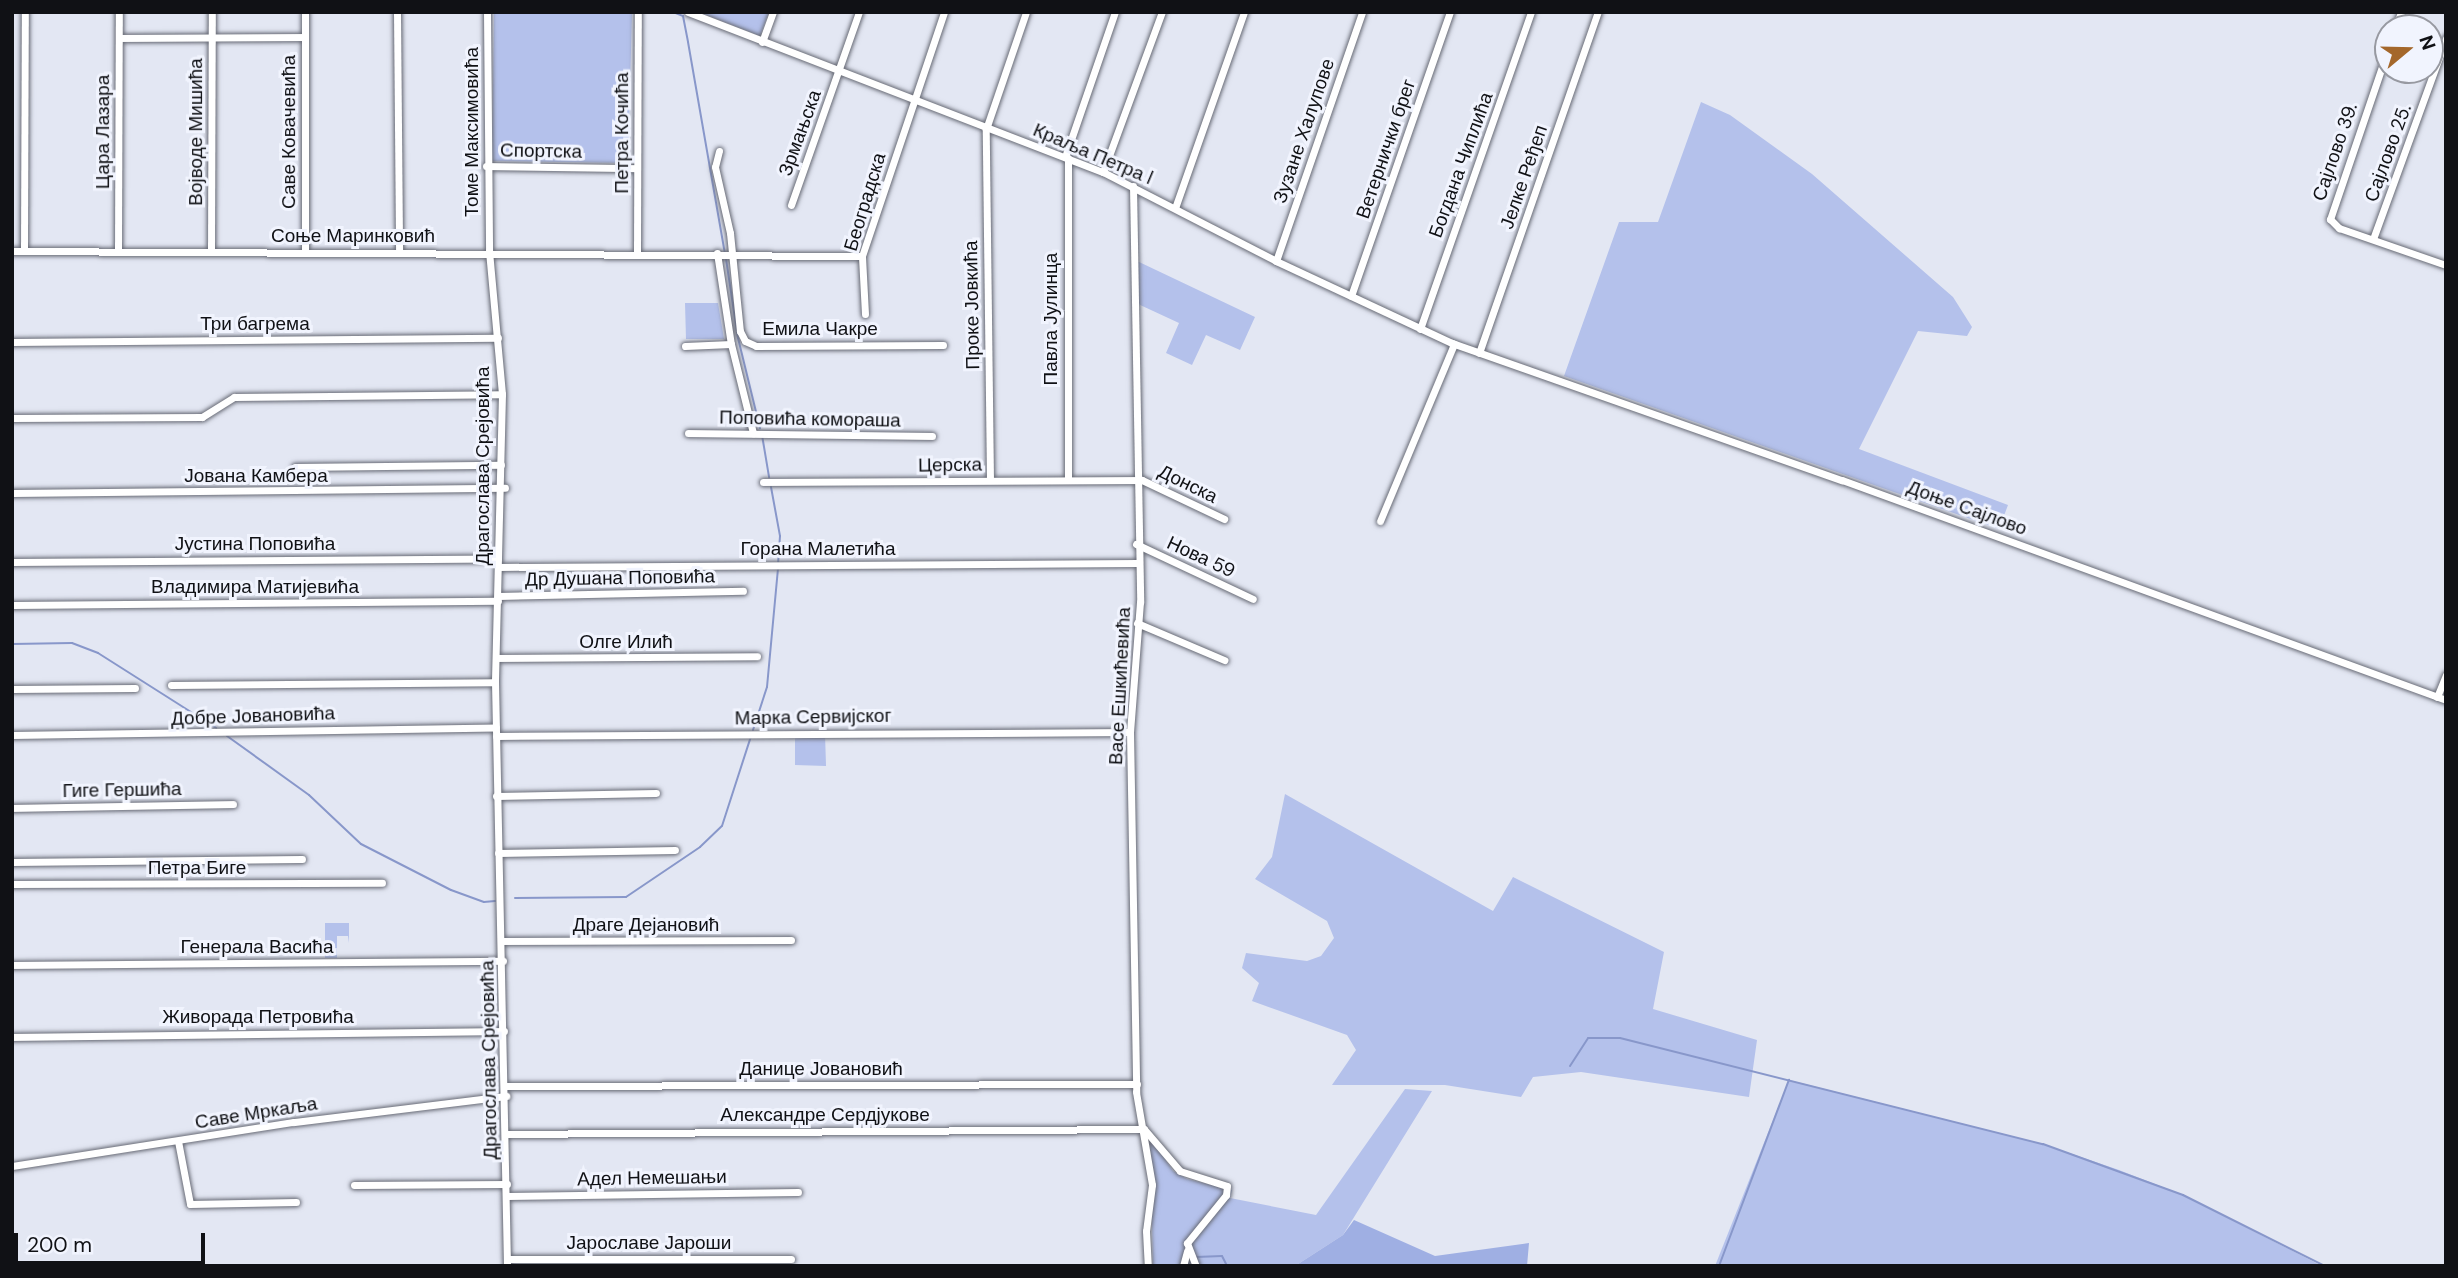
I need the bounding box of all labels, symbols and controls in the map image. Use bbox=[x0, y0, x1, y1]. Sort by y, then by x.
north arrow bbox=[2374, 14, 2444, 84]
text: N bbox=[2413, 32, 2442, 53]
street label: Томе Максимовића bbox=[461, 47, 483, 217]
street label: Саве Ковачевића bbox=[278, 55, 300, 209]
street label: Зузане Халупове bbox=[1269, 56, 1339, 206]
street label: Војводе Мишића bbox=[185, 58, 207, 206]
street label: Петра Кочића bbox=[611, 72, 633, 194]
street label: Цара Лазара bbox=[92, 75, 114, 189]
street label: Ветернички брег bbox=[1351, 76, 1421, 222]
street label: Зрмањска bbox=[774, 87, 826, 179]
street label: Богдана Чиплића bbox=[1424, 89, 1498, 241]
street label: Сајлово 39. bbox=[2308, 100, 2362, 204]
street label: Сајлово 25. bbox=[2360, 101, 2416, 205]
street label: Краља Петра I bbox=[1030, 119, 1156, 189]
street label: Јелке Ређеп bbox=[1496, 122, 1552, 232]
street label: Спортска bbox=[500, 139, 582, 163]
street label: Београдска bbox=[839, 150, 891, 254]
street label: Соње Маринковић bbox=[271, 225, 435, 247]
street label: Проке Јовкића bbox=[959, 240, 985, 370]
street label: Павла Јулинца bbox=[1040, 253, 1062, 385]
street label: Три багрема bbox=[200, 313, 310, 335]
street label: Емила Чакре bbox=[762, 318, 878, 340]
street label: Драгослава Срејовића bbox=[472, 366, 494, 566]
street label: Поповића комораша bbox=[719, 406, 901, 432]
street label: Церска bbox=[918, 453, 982, 477]
street label: Донска bbox=[1155, 460, 1221, 508]
street label: Јована Камбера bbox=[184, 465, 328, 487]
street label: Доње Сајлово bbox=[1904, 476, 2030, 540]
street label: Нова 59 bbox=[1163, 531, 1239, 583]
street label: Јустина Поповића bbox=[175, 533, 335, 555]
street label: Горана Малетића bbox=[741, 538, 895, 560]
street label: Др Душана Поповића bbox=[525, 565, 715, 591]
street label: Владимира Матијевића bbox=[151, 576, 359, 598]
street label: Васе Ешкићевића bbox=[1104, 606, 1136, 766]
street label: Олге Илић bbox=[579, 631, 673, 653]
street label: Добре Јовановића bbox=[171, 702, 335, 730]
street label: Марка Сервијског bbox=[734, 704, 892, 730]
street label: Гиге Гершића bbox=[62, 778, 182, 802]
street label: Петра Биге bbox=[148, 857, 246, 879]
street label: Драге Дејановић bbox=[573, 914, 719, 936]
street label: Генерала Васића bbox=[181, 936, 333, 958]
street label: Драгослава Срејовића bbox=[476, 960, 502, 1160]
street label: Живорада Петровића bbox=[162, 1006, 354, 1028]
street label: Данице Јовановић bbox=[739, 1058, 903, 1080]
street label: Саве Мркаља bbox=[193, 1092, 319, 1134]
street label: Александре Сердјукове bbox=[720, 1104, 930, 1126]
street label: Адел Немешањи bbox=[577, 1165, 727, 1191]
scale bar bbox=[18, 1218, 208, 1262]
text: 200 m bbox=[27, 1231, 92, 1259]
street label: Јарославе Јароши bbox=[567, 1232, 731, 1254]

